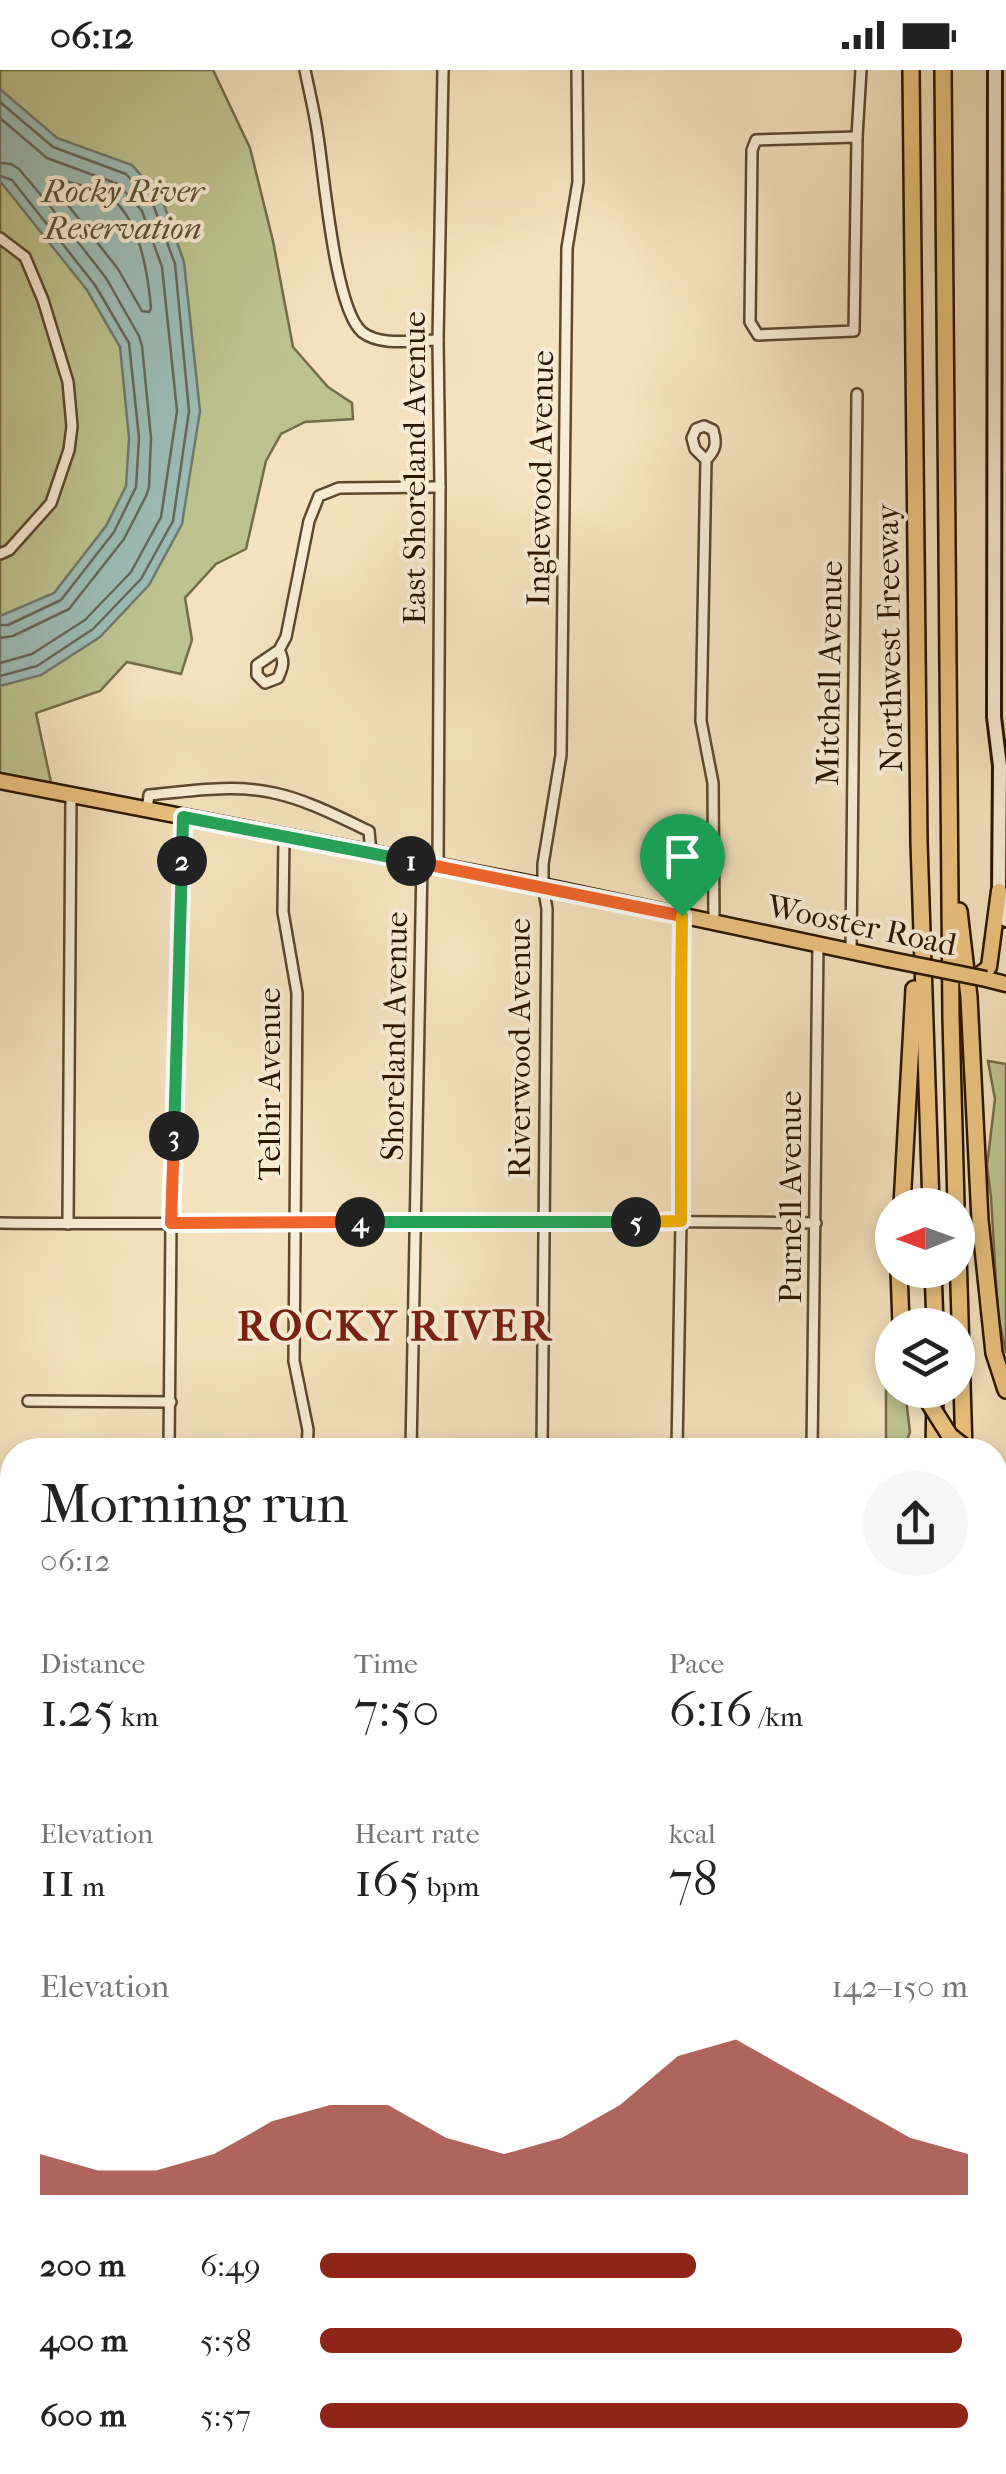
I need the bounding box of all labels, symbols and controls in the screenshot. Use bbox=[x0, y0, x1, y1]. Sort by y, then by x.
text: 06:12 bbox=[50, 13, 134, 58]
park label: Rocky River Reservation bbox=[40, 173, 207, 247]
street label: East Shoreland Avenue bbox=[396, 311, 433, 625]
street label: Inglewood Avenue bbox=[520, 350, 561, 606]
street label: Northwest Freeway bbox=[869, 503, 910, 772]
street label: Mitchell Avenue bbox=[809, 560, 850, 786]
pin bbox=[640, 814, 725, 917]
icon: arrive bbox=[655, 829, 710, 884]
pin: 2 bbox=[157, 836, 207, 886]
pin: 1 bbox=[386, 836, 436, 886]
text: 2 bbox=[175, 844, 189, 877]
text: 1 bbox=[406, 844, 416, 877]
street label: Wooster Road bbox=[763, 887, 960, 964]
street label: Shoreland Avenue bbox=[374, 911, 415, 1161]
street label: Riverwood Avenue bbox=[501, 918, 538, 1178]
street label: Telbir Avenue bbox=[251, 987, 288, 1181]
street label: Purnell Avenue bbox=[772, 1090, 809, 1303]
pin: 3 bbox=[149, 1111, 199, 1161]
text: 3 bbox=[168, 1119, 180, 1152]
north arrow bbox=[875, 1188, 975, 1288]
map controls bbox=[875, 1188, 975, 1408]
pin: 4 bbox=[335, 1197, 385, 1247]
pin: 5 bbox=[611, 1197, 661, 1247]
text: 4 bbox=[352, 1205, 368, 1238]
text: 5 bbox=[630, 1205, 642, 1238]
district label: ROCKY RIVER bbox=[237, 1302, 553, 1351]
button: layers bbox=[875, 1308, 975, 1408]
button: share bbox=[863, 1471, 968, 1576]
text: Morning run bbox=[40, 1472, 348, 1536]
text: 06:12 bbox=[40, 1542, 111, 1579]
text: Distance bbox=[40, 1647, 145, 1680]
text: Time bbox=[354, 1647, 418, 1680]
text: Pace bbox=[669, 1647, 724, 1680]
text: 1.25 bbox=[40, 1680, 115, 1739]
text: 7:50 bbox=[354, 1680, 440, 1739]
text: 6:16 bbox=[669, 1680, 753, 1739]
text: km bbox=[115, 1700, 159, 1733]
text: /km bbox=[753, 1700, 803, 1733]
text: Elevation bbox=[40, 1817, 153, 1850]
text: Heart rate bbox=[354, 1817, 480, 1850]
text: kcal bbox=[669, 1817, 716, 1850]
text: 11 bbox=[40, 1850, 76, 1909]
text: 165 bbox=[354, 1850, 421, 1909]
text: 78 bbox=[669, 1850, 718, 1909]
text: m bbox=[76, 1870, 105, 1903]
text: bpm bbox=[421, 1870, 480, 1903]
text: Elevation bbox=[40, 1968, 169, 2005]
text: 142–150 m bbox=[831, 1968, 968, 2005]
text: 200 m bbox=[40, 2247, 125, 2284]
text: 6:49 bbox=[200, 2247, 261, 2284]
text: 400 m bbox=[40, 2322, 128, 2359]
text: 5:58 bbox=[200, 2322, 251, 2359]
text: 600 m bbox=[40, 2397, 126, 2434]
text: 5:57 bbox=[200, 2397, 251, 2434]

